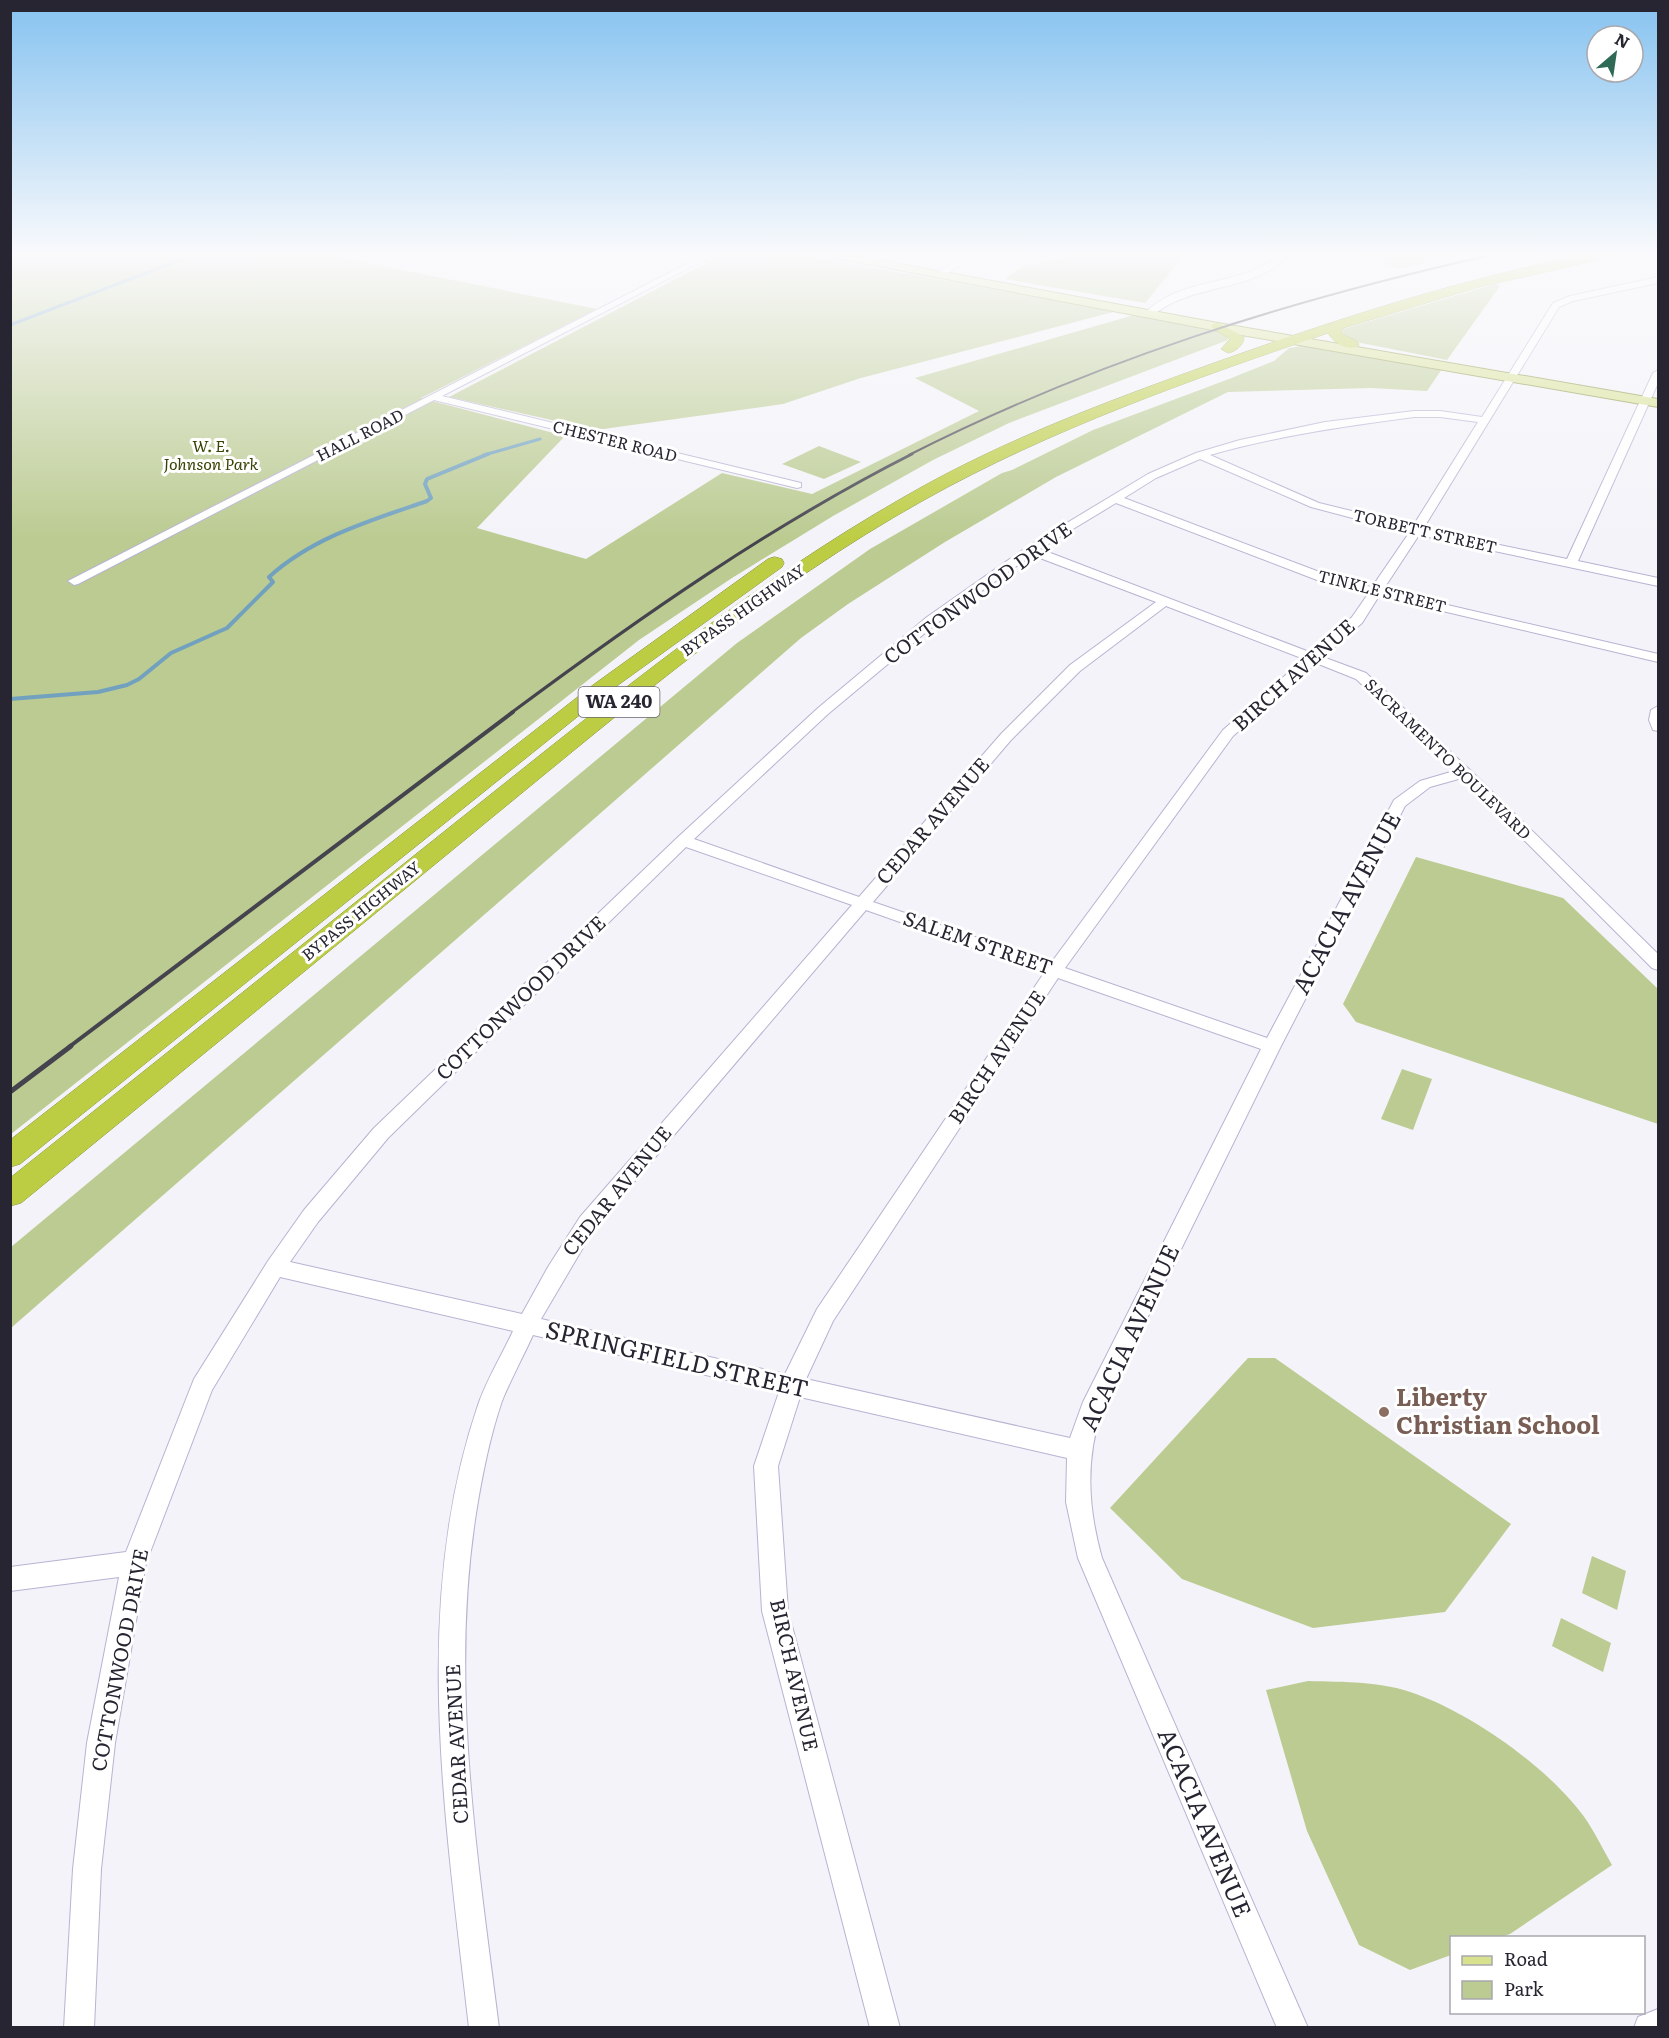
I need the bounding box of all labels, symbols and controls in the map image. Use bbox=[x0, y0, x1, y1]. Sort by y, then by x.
north arrow bbox=[1585, 24, 1645, 84]
text: N bbox=[1611, 26, 1634, 54]
street label: HALL ROAD bbox=[312, 402, 407, 466]
street label: CHESTER ROAD bbox=[551, 413, 680, 467]
park label: W. E. Johnson Park bbox=[164, 433, 259, 475]
street label: TORBETT STREET bbox=[1351, 502, 1500, 558]
street label: COTTONWOOD DRIVE bbox=[876, 513, 1077, 670]
street label: BYPASS HIGHWAY bbox=[675, 557, 810, 661]
street label: TINKLE STREET bbox=[1315, 562, 1449, 618]
street label: BIRCH AVENUE bbox=[1225, 610, 1361, 737]
street label: SACRAMENTO BOULEVARD bbox=[1360, 672, 1537, 844]
road number: WA 240 bbox=[578, 687, 660, 717]
street label: CEDAR AVENUE bbox=[868, 750, 995, 890]
street label: ACACIA AVENUE bbox=[1282, 804, 1408, 999]
street label: BYPASS HIGHWAY bbox=[296, 854, 425, 966]
street label: SALEM STREET bbox=[900, 901, 1057, 981]
street label: COTTONWOOD DRIVE bbox=[428, 907, 611, 1086]
street label: BIRCH AVENUE bbox=[939, 983, 1051, 1129]
street label: CEDAR AVENUE bbox=[553, 1118, 677, 1261]
street label: ACACIA AVENUE bbox=[1069, 1238, 1186, 1436]
street label: SPRINGFIELD STREET bbox=[543, 1310, 812, 1405]
place label: Liberty Christian School bbox=[1396, 1378, 1600, 1441]
marker: Liberty Christian School bbox=[1377, 1405, 1391, 1419]
street label: COTTONWOOD DRIVE bbox=[82, 1546, 154, 1774]
street label: BIRCH AVENUE bbox=[764, 1595, 828, 1754]
street label: CEDAR AVENUE bbox=[436, 1663, 474, 1825]
street label: ACACIA AVENUE bbox=[1151, 1722, 1262, 1922]
legend bbox=[1450, 1936, 1645, 2014]
text: Road bbox=[1504, 1945, 1548, 1972]
text: Park bbox=[1504, 1975, 1545, 2002]

